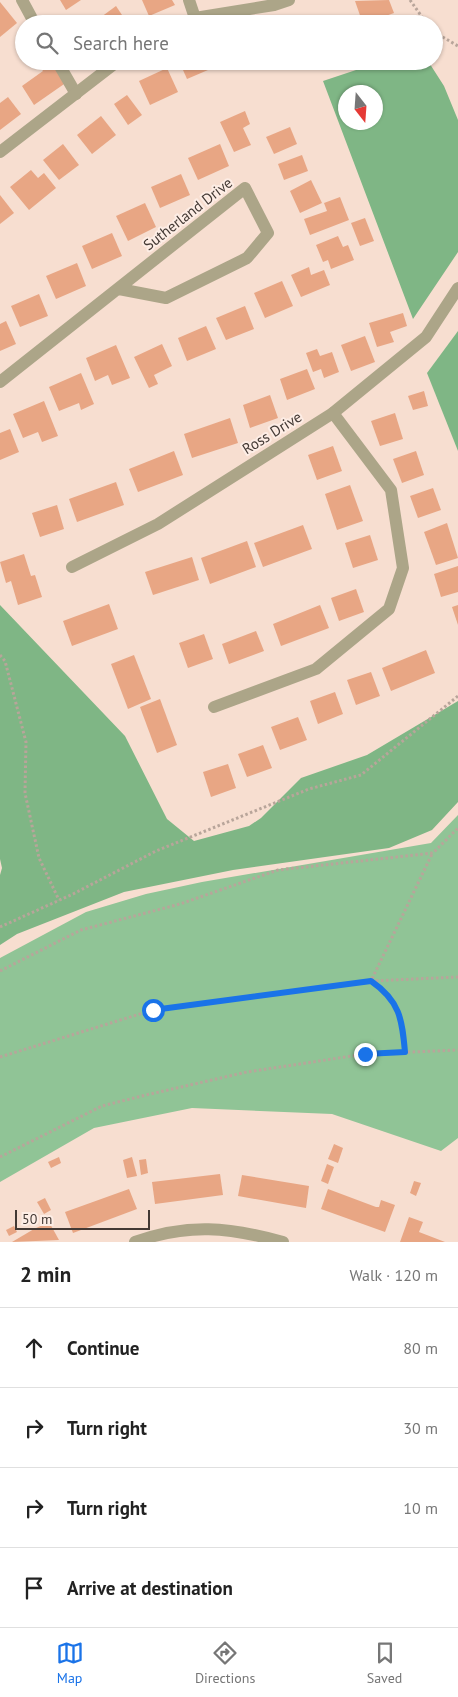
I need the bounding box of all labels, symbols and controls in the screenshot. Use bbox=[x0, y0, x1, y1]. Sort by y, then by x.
search box bbox=[15, 15, 443, 70]
icon: search bbox=[33, 29, 61, 57]
text: Search here bbox=[73, 31, 169, 55]
north arrow bbox=[338, 85, 383, 130]
street label: Sutherland Drive bbox=[139, 173, 236, 254]
street label: Ross Drive bbox=[239, 407, 305, 458]
route start bbox=[142, 999, 165, 1022]
route end bbox=[354, 1043, 377, 1066]
scale bar bbox=[15, 1207, 150, 1230]
text: 50 m bbox=[22, 1210, 52, 1228]
text: 2 min bbox=[20, 1261, 71, 1288]
text: Walk · 120 m bbox=[349, 1265, 438, 1285]
icon: ahead bbox=[20, 1334, 48, 1362]
text: Continue bbox=[67, 1336, 139, 1360]
text: 80 m bbox=[403, 1338, 438, 1358]
icon: right bbox=[20, 1414, 48, 1442]
text: Turn right bbox=[67, 1416, 147, 1440]
text: 30 m bbox=[403, 1418, 438, 1438]
icon: right bbox=[20, 1494, 48, 1522]
text: Turn right bbox=[67, 1496, 147, 1520]
text: 10 m bbox=[403, 1498, 438, 1518]
icon: arrive bbox=[20, 1574, 48, 1602]
text: Arrive at destination bbox=[67, 1576, 233, 1600]
tab: Map bbox=[56, 1639, 84, 1687]
tab: Directions bbox=[195, 1639, 255, 1687]
tab: Saved bbox=[367, 1639, 402, 1687]

